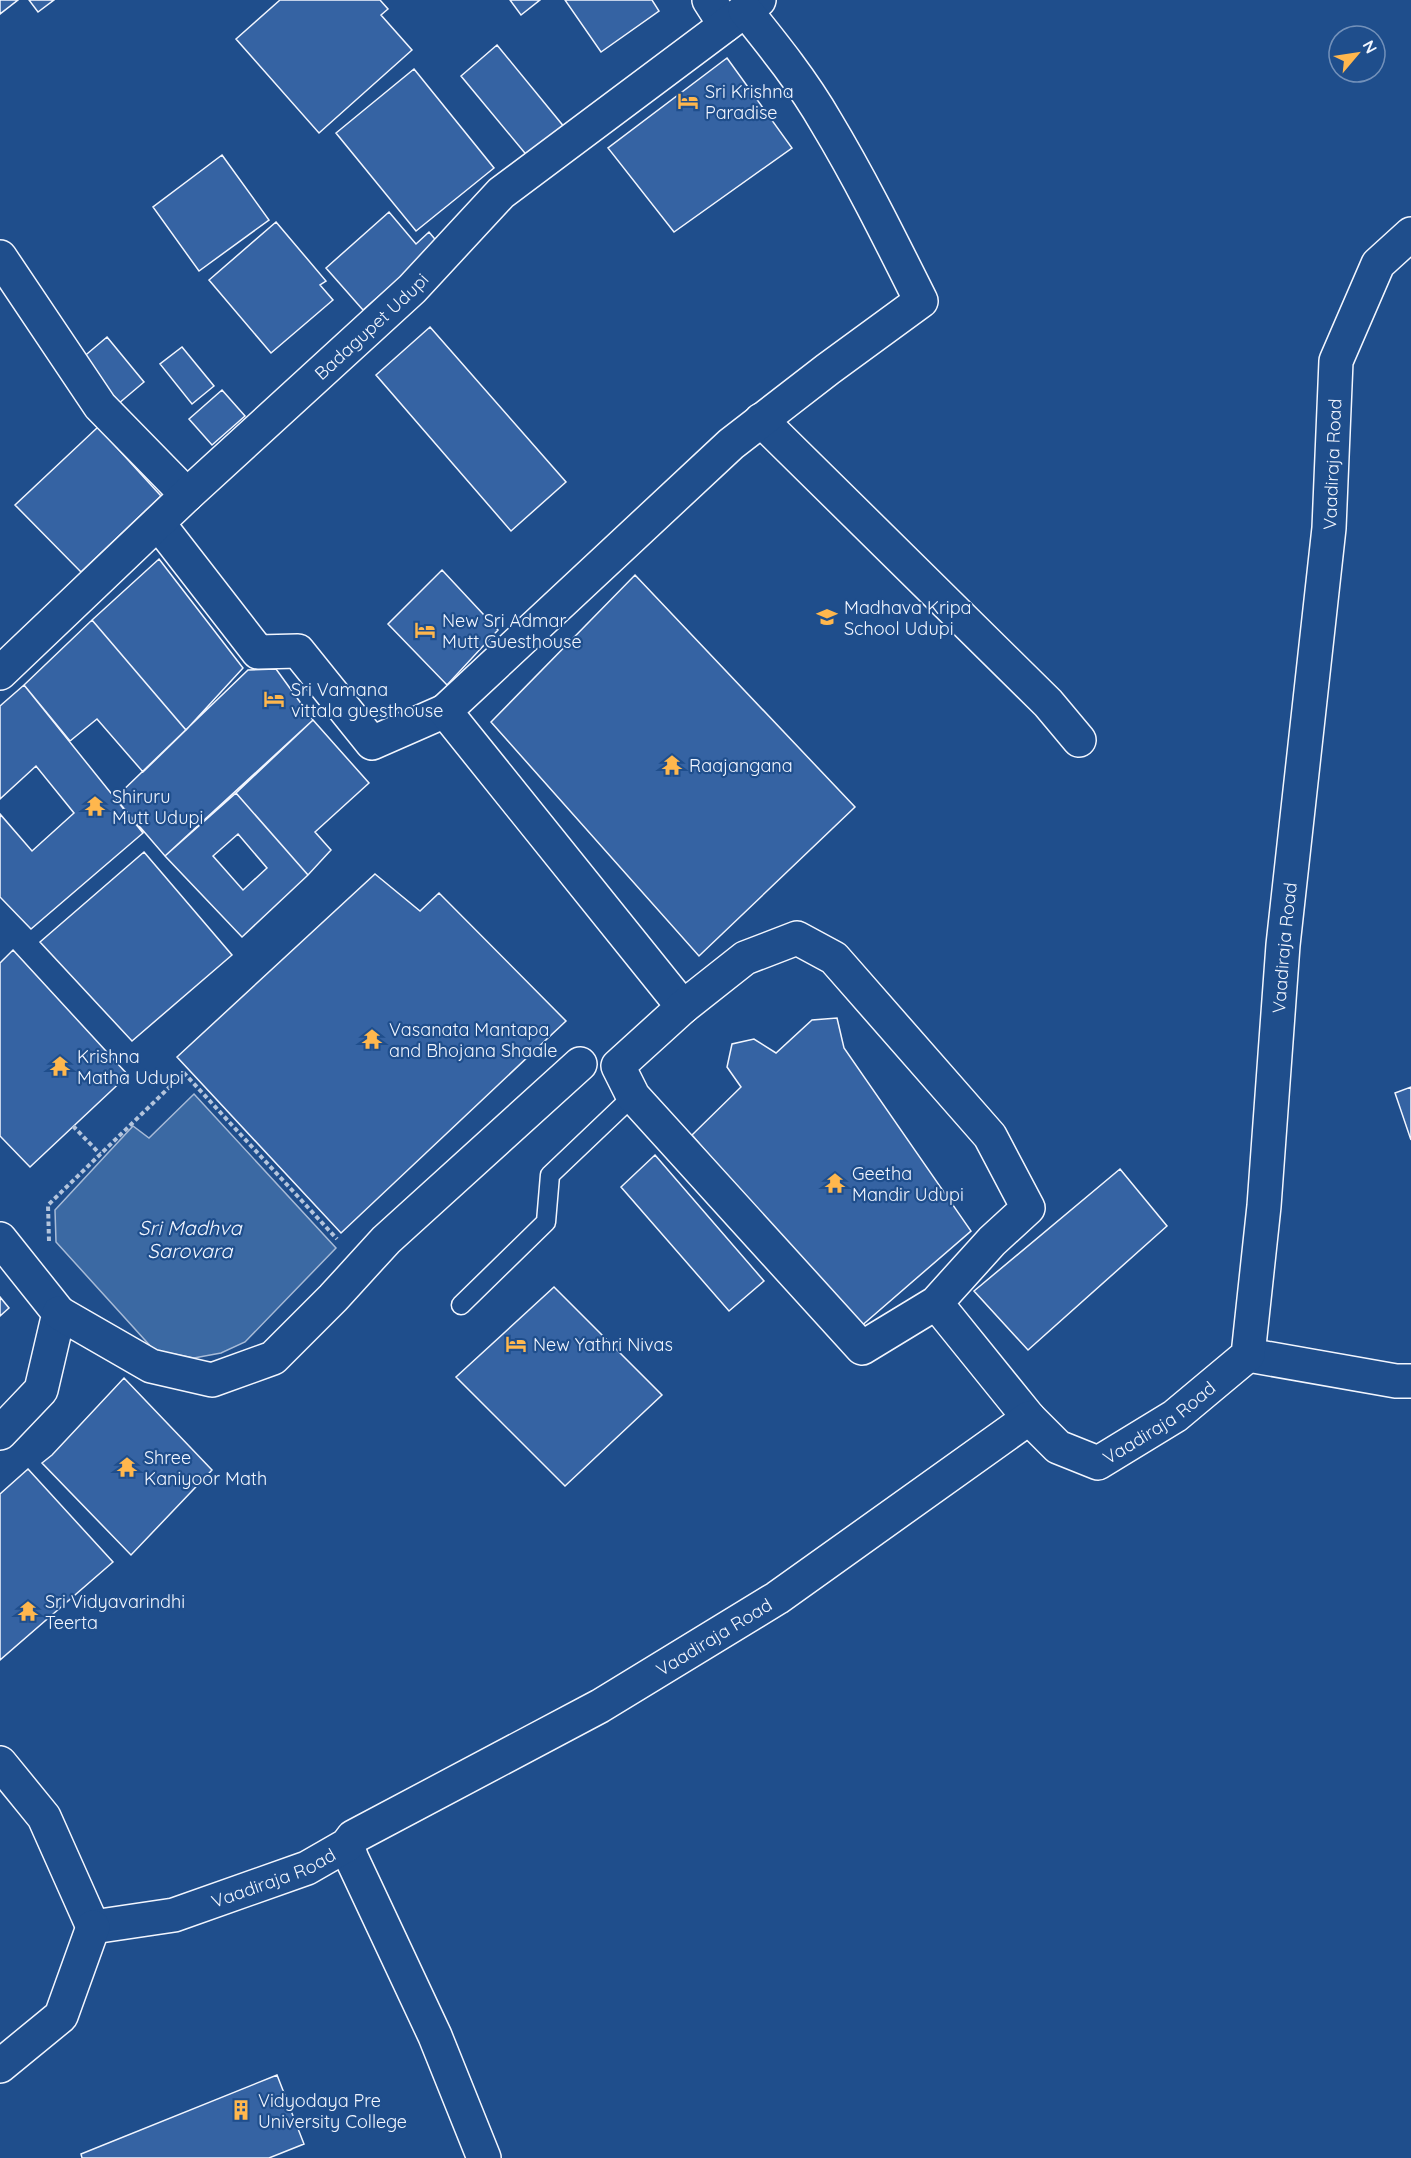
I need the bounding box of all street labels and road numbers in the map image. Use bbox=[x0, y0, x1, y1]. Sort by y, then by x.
street label: Badagupet Udupi bbox=[309, 268, 433, 384]
street label: Vaadiraja Road bbox=[1317, 398, 1346, 531]
street label: Vaadiraja Road bbox=[1267, 881, 1301, 1014]
street label: Vaadiraja Road bbox=[1098, 1376, 1220, 1469]
street label: Vaadiraja Road bbox=[652, 1592, 776, 1681]
street label: Vaadiraja Road bbox=[208, 1843, 339, 1912]

